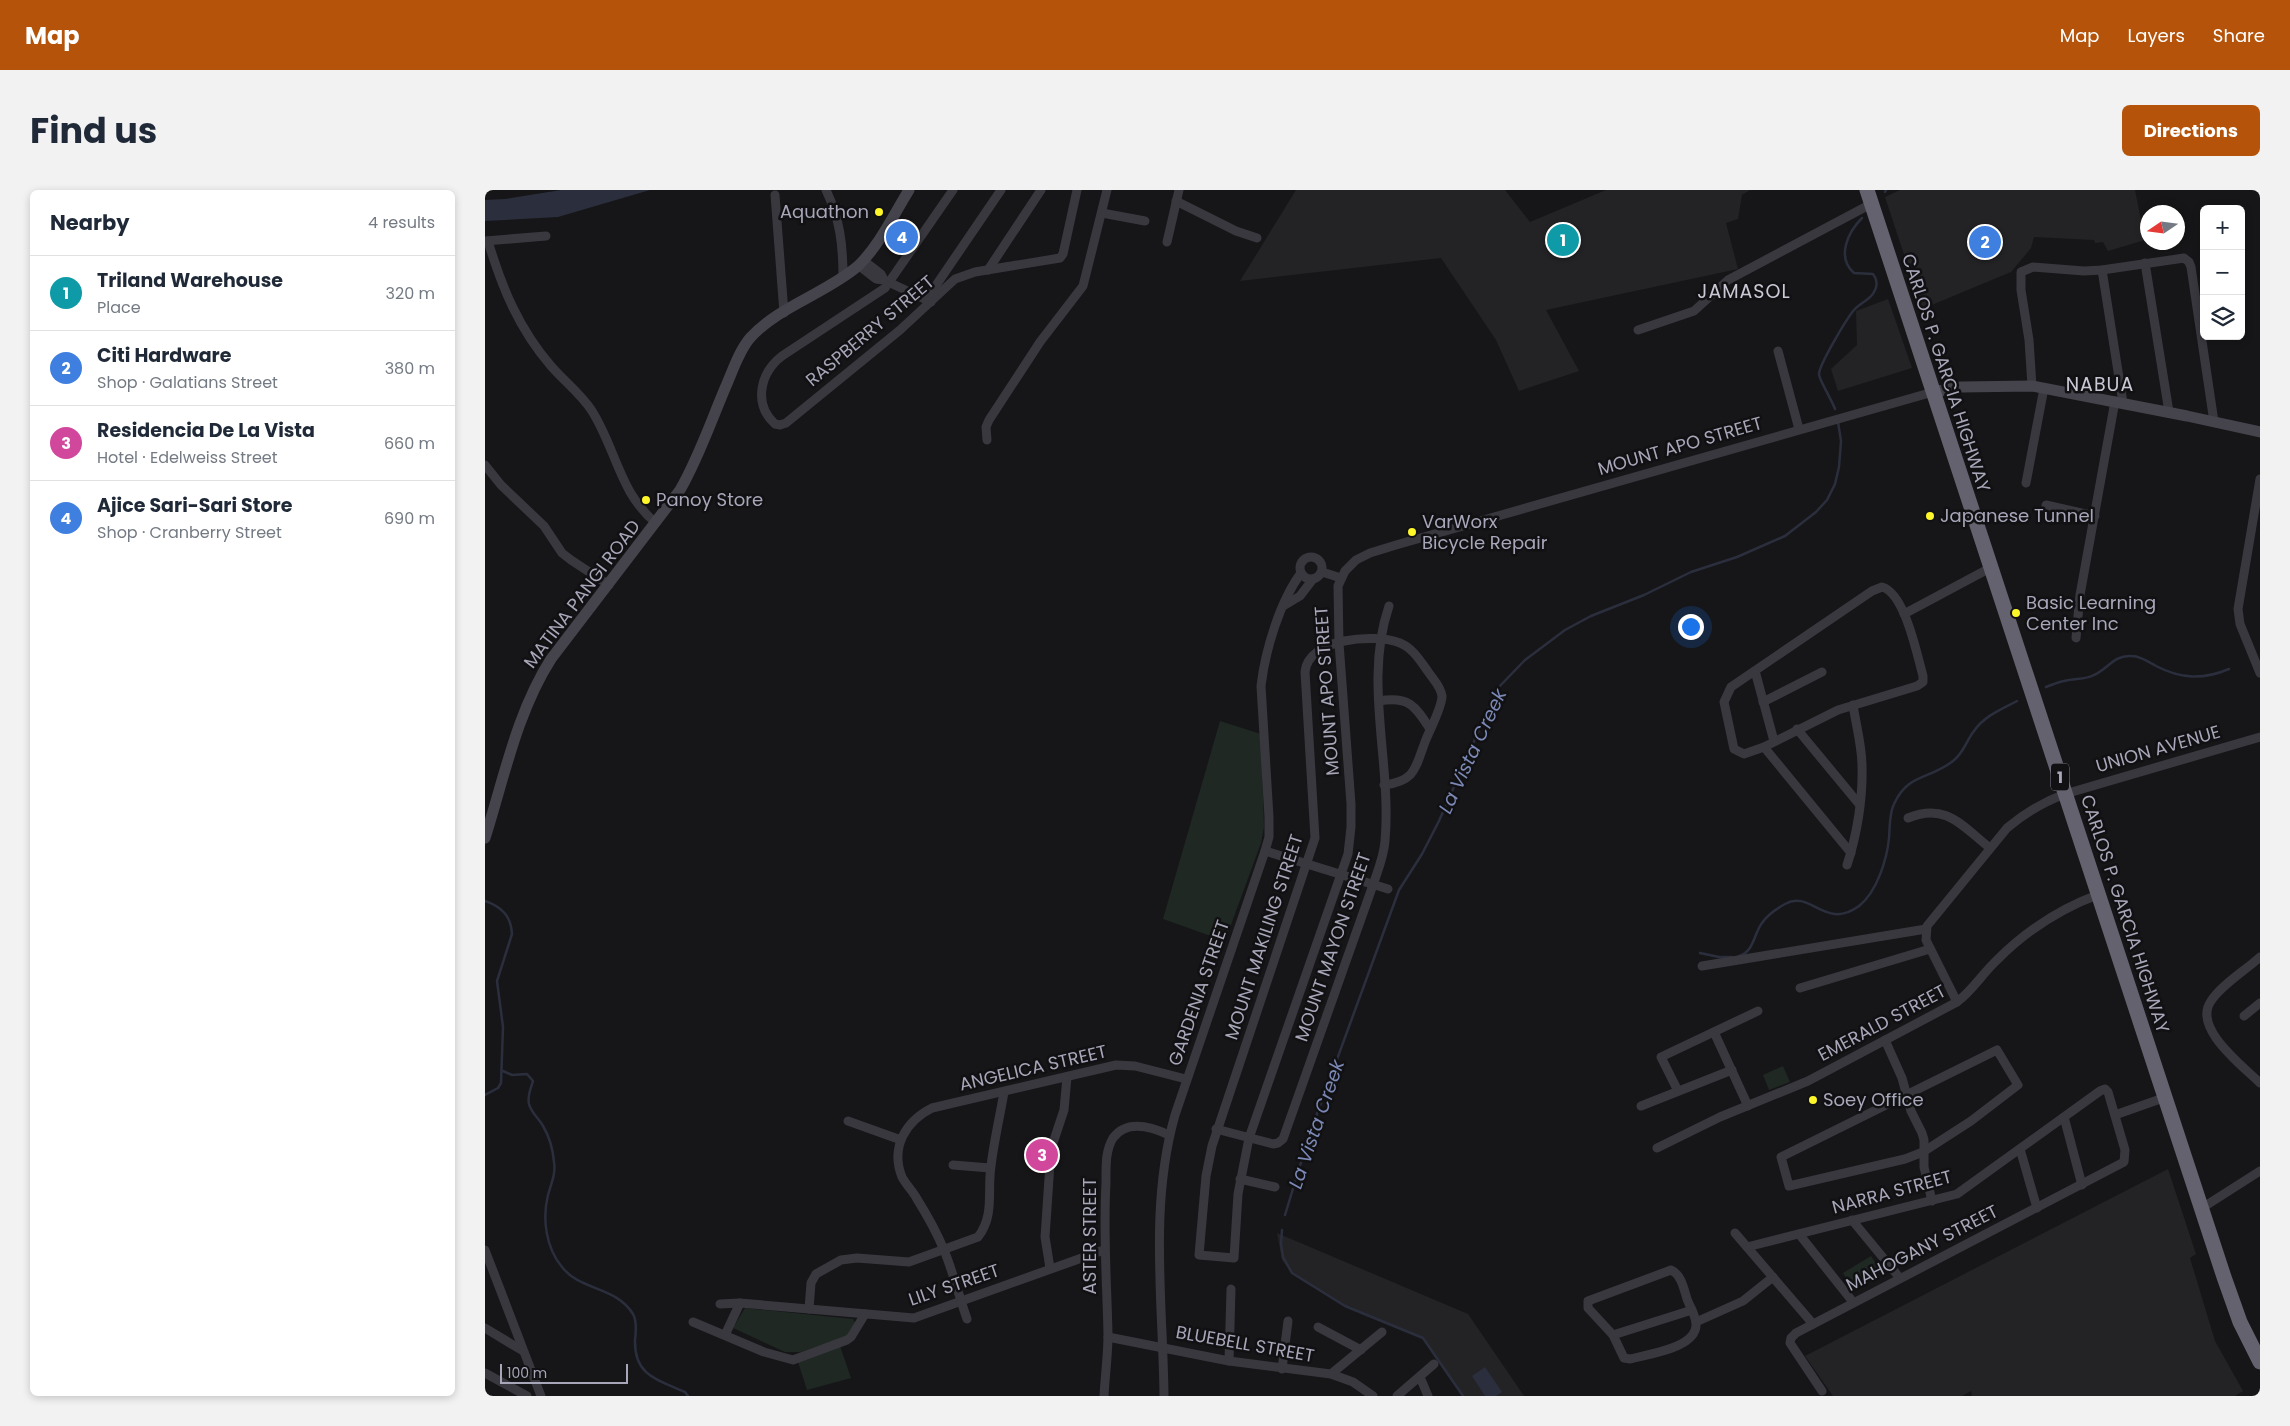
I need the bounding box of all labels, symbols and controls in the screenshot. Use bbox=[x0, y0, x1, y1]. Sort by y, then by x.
text: Map bbox=[25, 19, 80, 52]
text: Map bbox=[2060, 23, 2100, 48]
text: Layers bbox=[2128, 23, 2185, 48]
text: Share bbox=[2213, 23, 2265, 48]
button: Directions bbox=[2122, 105, 2260, 156]
text: Find us bbox=[30, 106, 157, 155]
place label: Aquathon bbox=[780, 199, 869, 224]
north arrow bbox=[2140, 205, 2185, 250]
map controls bbox=[2200, 205, 2245, 340]
button: + bbox=[2200, 205, 2245, 250]
marker: Aquathon bbox=[873, 206, 885, 218]
text: Nearby bbox=[50, 208, 130, 237]
text: 4 results bbox=[368, 211, 435, 234]
pin: 4 bbox=[886, 218, 918, 256]
pin: 1 bbox=[1547, 221, 1579, 259]
pin: 2 bbox=[1969, 223, 2001, 261]
street label: CARLOS P. GARCIA HIGHWAY bbox=[1896, 250, 1997, 496]
button: − bbox=[2200, 250, 2245, 295]
text: Triland Warehouse bbox=[97, 267, 283, 294]
street label: RASPBERRY STREET bbox=[800, 269, 940, 392]
district label: JAMASOL bbox=[1697, 278, 1791, 305]
text: 1 bbox=[63, 282, 69, 305]
text: 320 m bbox=[386, 282, 435, 305]
button: layers bbox=[2200, 295, 2245, 340]
text: Place bbox=[97, 296, 141, 319]
text: Citi Hardware bbox=[97, 342, 231, 369]
text: 2 bbox=[61, 357, 71, 380]
text: 380 m bbox=[385, 357, 435, 380]
text: Shop · Galatians Street bbox=[97, 371, 278, 394]
district label: NABUA bbox=[2066, 371, 2134, 398]
street label: MOUNT APO STREET bbox=[1595, 410, 1765, 481]
text: Residencia De La Vista bbox=[97, 417, 315, 444]
text: 3 bbox=[61, 432, 71, 455]
text: 660 m bbox=[384, 432, 435, 455]
text: Hotel · Edelweiss Street bbox=[97, 446, 278, 469]
place label: Panoy Store bbox=[656, 487, 763, 512]
text: Ajice Sari-Sari Store bbox=[97, 492, 292, 519]
marker: Panoy Store bbox=[640, 494, 652, 506]
place label: Japanese Tunnel bbox=[1940, 503, 2094, 528]
text: 4 bbox=[61, 507, 71, 530]
text: 690 m bbox=[384, 507, 435, 530]
place label: VarWorx Bicycle Repair bbox=[1422, 509, 1548, 555]
marker: Japanese Tunnel bbox=[1924, 510, 1936, 522]
street label: MATINA PANGI ROAD bbox=[518, 514, 646, 673]
text: Shop · Cranberry Street bbox=[97, 521, 282, 544]
marker: VarWorx Bicycle Repair bbox=[1406, 526, 1418, 538]
place label: Basic Learning Center Inc bbox=[2026, 590, 2156, 636]
street label: MOUNT APO STREET bbox=[1308, 605, 1345, 777]
marker: Basic Learning Center Inc bbox=[2010, 607, 2022, 619]
your location bbox=[1678, 614, 1704, 640]
water label: La Vista Creek bbox=[1432, 683, 1514, 818]
street label: UNION AVENUE bbox=[2093, 719, 2223, 778]
road number: 1 bbox=[2051, 764, 2069, 790]
street label: CARLOS P. GARCIA HIGHWAY bbox=[2075, 791, 2176, 1037]
street label: MOUNT MAKILING STREET bbox=[1218, 831, 1309, 1043]
street label: MOUNT MAYON STREET bbox=[1288, 849, 1377, 1045]
street label: GARDENIA STREET bbox=[1162, 916, 1235, 1069]
street label: EMERALD STREET bbox=[1813, 978, 1950, 1067]
street label: ANGELICA STREET bbox=[957, 1038, 1109, 1097]
water label: La Vista Creek bbox=[1282, 1055, 1352, 1192]
place label: Soey Office bbox=[1823, 1087, 1924, 1112]
marker: Soey Office bbox=[1807, 1094, 1819, 1106]
pin: 3 bbox=[1026, 1136, 1058, 1174]
street label: NARRA STREET bbox=[1829, 1163, 1955, 1220]
street label: ASTER STREET bbox=[1077, 1177, 1102, 1294]
street label: MAHOGANY STREET bbox=[1841, 1198, 2002, 1297]
street label: LILY STREET bbox=[905, 1257, 1003, 1312]
street label: BLUEBELL STREET bbox=[1174, 1319, 1317, 1368]
scale bar bbox=[500, 1361, 627, 1384]
text: 100 m bbox=[507, 1363, 547, 1383]

